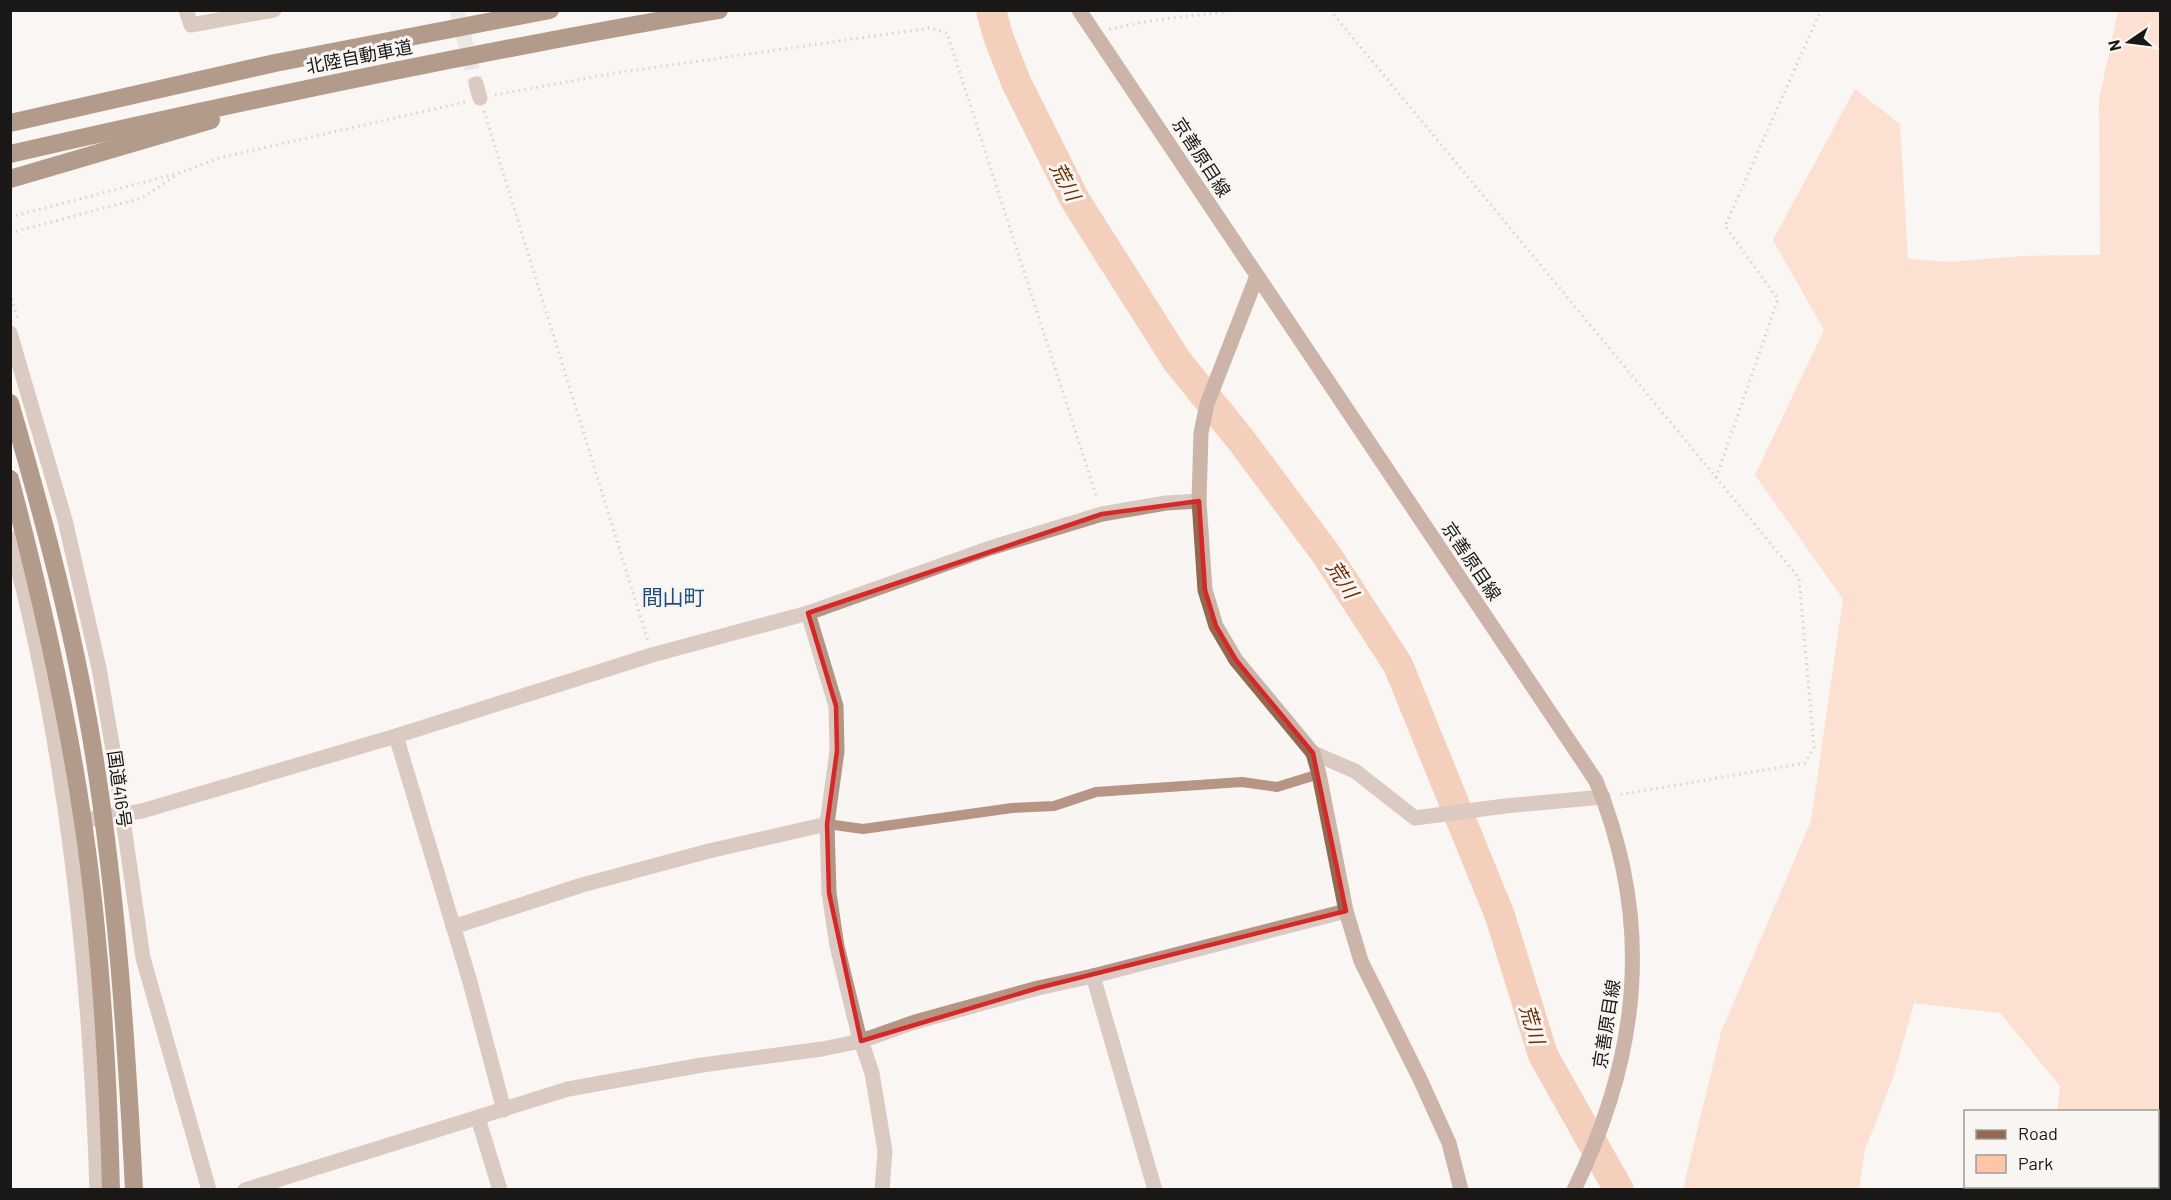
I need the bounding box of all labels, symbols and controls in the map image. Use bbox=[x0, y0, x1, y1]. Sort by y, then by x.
north arrow bbox=[2099, 12, 2159, 72]
street label: 北陸自動車道 bbox=[304, 35, 414, 77]
text: N bbox=[2103, 38, 2124, 53]
street label: 京善原目線 bbox=[1168, 113, 1236, 201]
water label: 荒川 bbox=[1046, 158, 1087, 206]
street label: 京善原目線 bbox=[1438, 518, 1506, 604]
water label: 荒川 bbox=[1322, 556, 1365, 604]
district label: 間山町 bbox=[642, 584, 705, 609]
street label: 国道416号 bbox=[104, 749, 136, 829]
street label: 京善原目線 bbox=[1588, 978, 1624, 1070]
water label: 荒川 bbox=[1516, 1001, 1551, 1049]
legend bbox=[1964, 1110, 2159, 1188]
text: Road bbox=[2018, 1122, 2058, 1144]
text: Park bbox=[2018, 1152, 2053, 1174]

